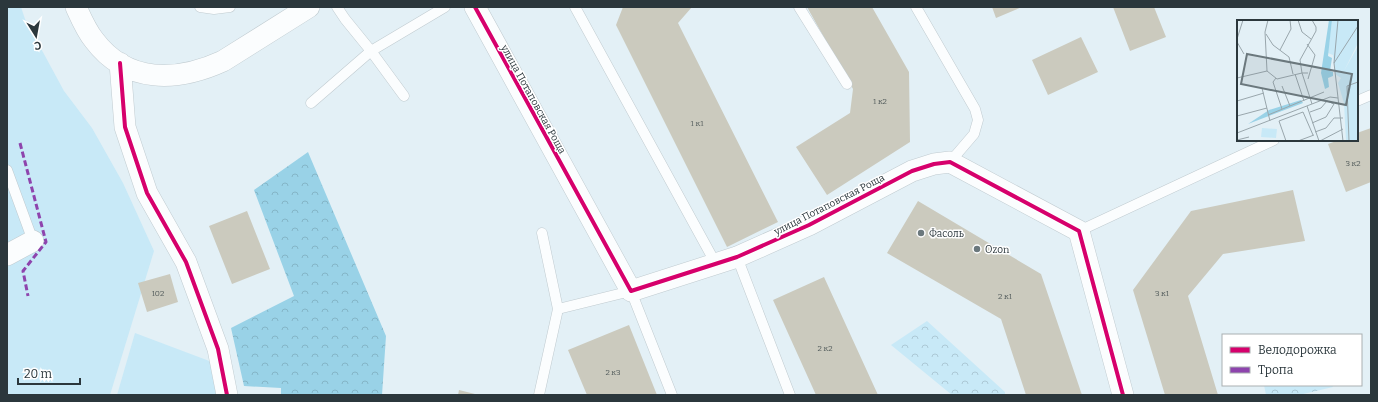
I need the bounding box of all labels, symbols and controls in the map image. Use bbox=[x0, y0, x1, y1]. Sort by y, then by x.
north arrow bbox=[16, 16, 56, 56]
inset map bbox=[1237, 20, 1358, 141]
text: С bbox=[33, 38, 42, 52]
street label: улица Потаповская Роща bbox=[498, 42, 568, 156]
house number: 1 к2 bbox=[873, 97, 887, 106]
house number: 1 к1 bbox=[691, 119, 704, 128]
house number: 3 к2 bbox=[1345, 159, 1361, 168]
street label: улица Потаповская Роща bbox=[771, 172, 887, 238]
marker: Фасоль bbox=[916, 228, 926, 238]
place label: Фасоль bbox=[929, 228, 964, 240]
marker: Ozon bbox=[972, 244, 982, 254]
place label: Ozon bbox=[985, 244, 1010, 256]
house number: 102 bbox=[152, 289, 164, 298]
house number: 3 к1 bbox=[1155, 289, 1170, 298]
house number: 2 к1 bbox=[998, 292, 1013, 301]
legend bbox=[1222, 334, 1362, 386]
text: Велодорожка bbox=[1258, 343, 1337, 357]
house number: 2 к2 bbox=[818, 344, 833, 353]
scale bar bbox=[18, 360, 80, 386]
text: Тропа bbox=[1258, 363, 1294, 377]
text: 20 m bbox=[24, 367, 53, 381]
house number: 2 к3 bbox=[605, 368, 621, 377]

